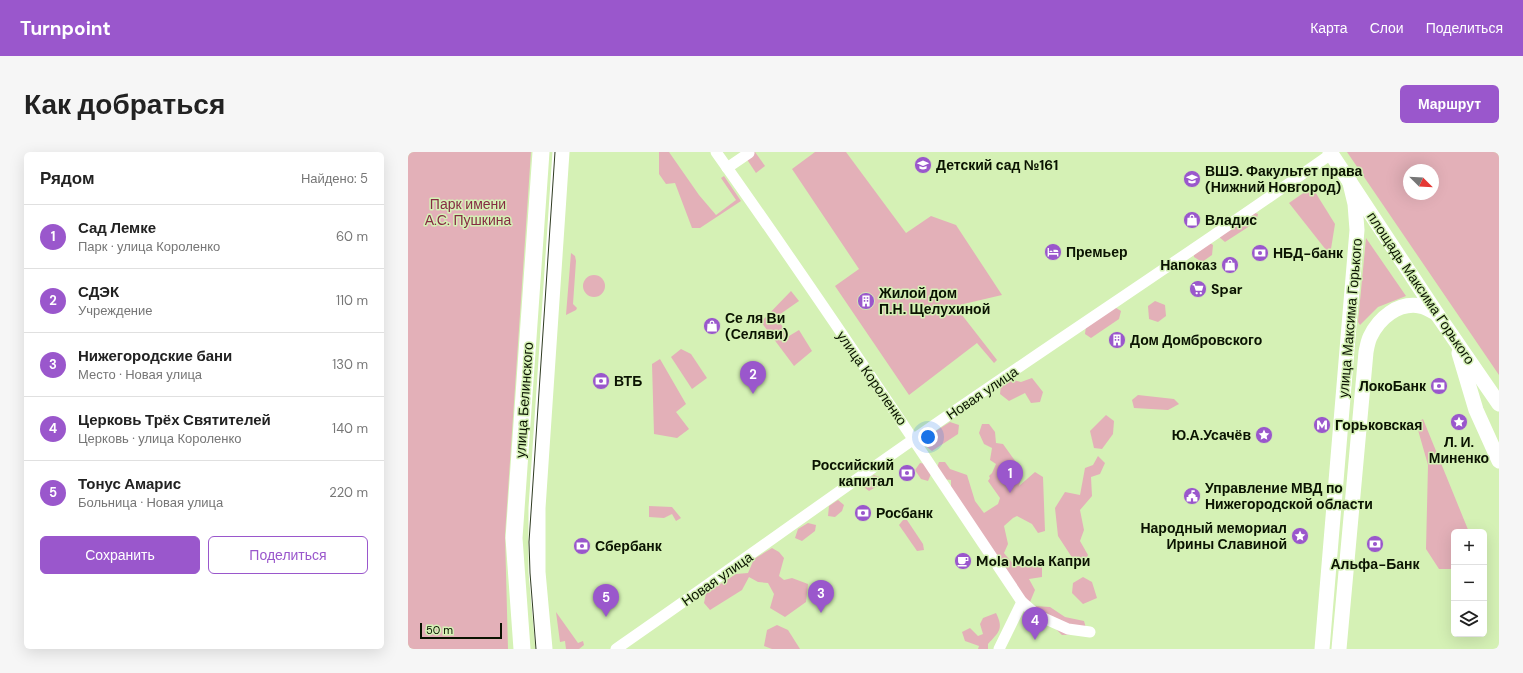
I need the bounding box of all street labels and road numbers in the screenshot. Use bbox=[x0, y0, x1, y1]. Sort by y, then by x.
street label: площадь Максима Горького bbox=[1363, 208, 1479, 368]
street label: улица Максима Горького bbox=[1334, 237, 1366, 399]
street label: улица Короленко bbox=[833, 327, 911, 429]
street label: улица Белинского bbox=[511, 341, 537, 459]
street label: Новая улица bbox=[943, 362, 1022, 424]
street label: Новая улица bbox=[678, 548, 756, 610]

